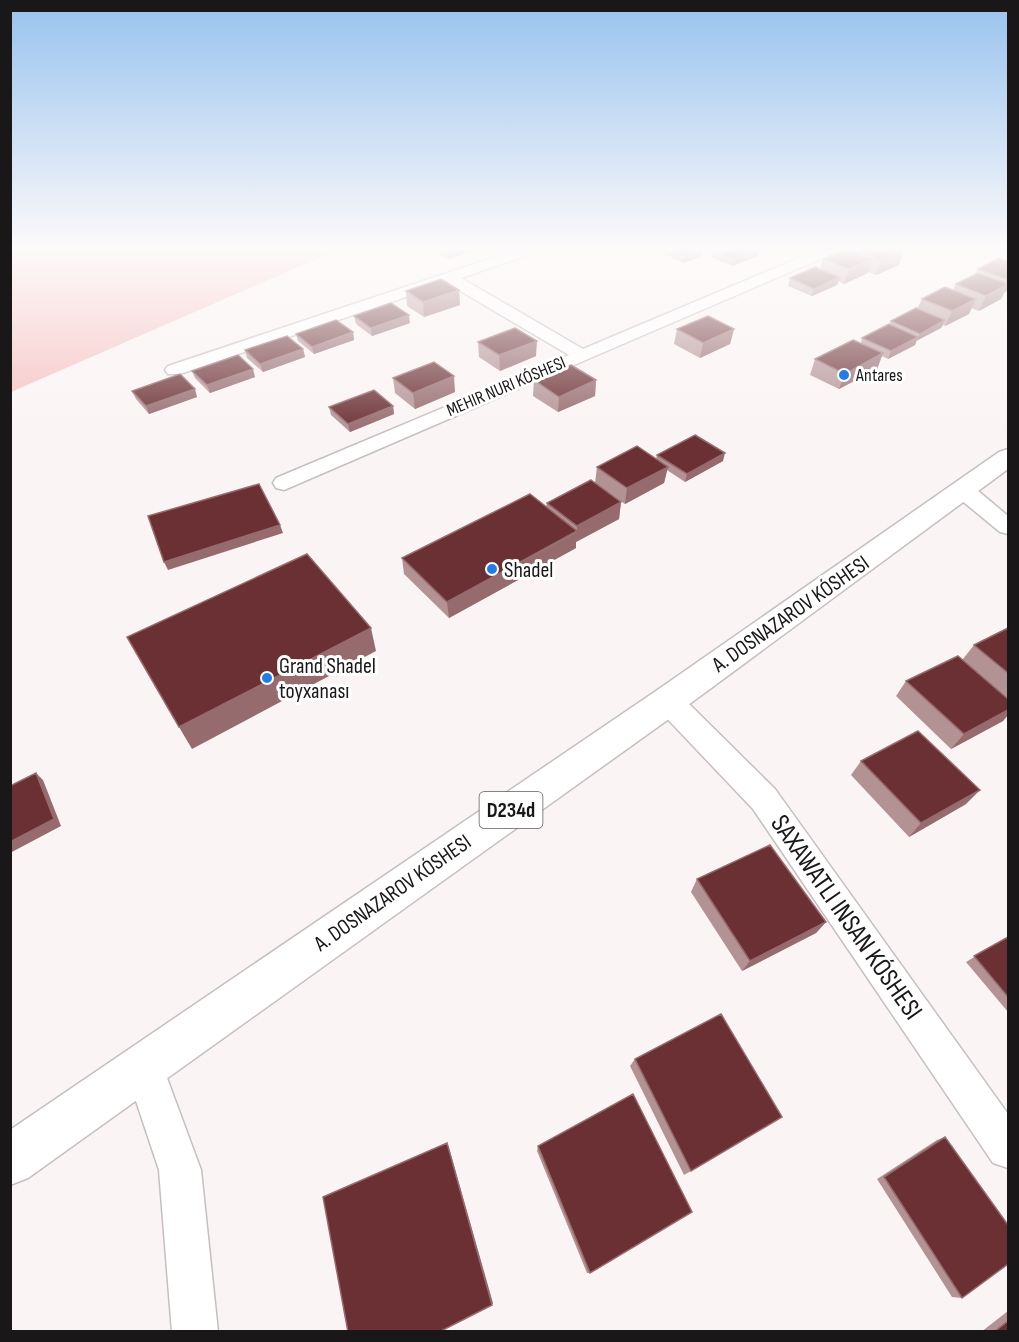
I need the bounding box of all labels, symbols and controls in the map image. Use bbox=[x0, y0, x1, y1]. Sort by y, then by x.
street label: MEHIR NURI KÓSHESI bbox=[444, 352, 569, 421]
place label: Antares bbox=[855, 365, 903, 386]
marker: Antares bbox=[837, 368, 851, 382]
street label: A. DOSNAZAROV KÓSHESI bbox=[706, 550, 875, 679]
place label: Shadel bbox=[504, 557, 553, 584]
marker: Shadel bbox=[485, 562, 499, 576]
place label: Grand Shadel toyxanası bbox=[279, 653, 376, 705]
marker: Grand Shadel toyxanası bbox=[260, 671, 274, 685]
road number: D234d bbox=[480, 792, 542, 828]
street label: SAXAWATLI INSAN KÓSHESI bbox=[763, 809, 929, 1026]
street label: A. DOSNAZAROV KÓSHESI bbox=[308, 829, 477, 958]

